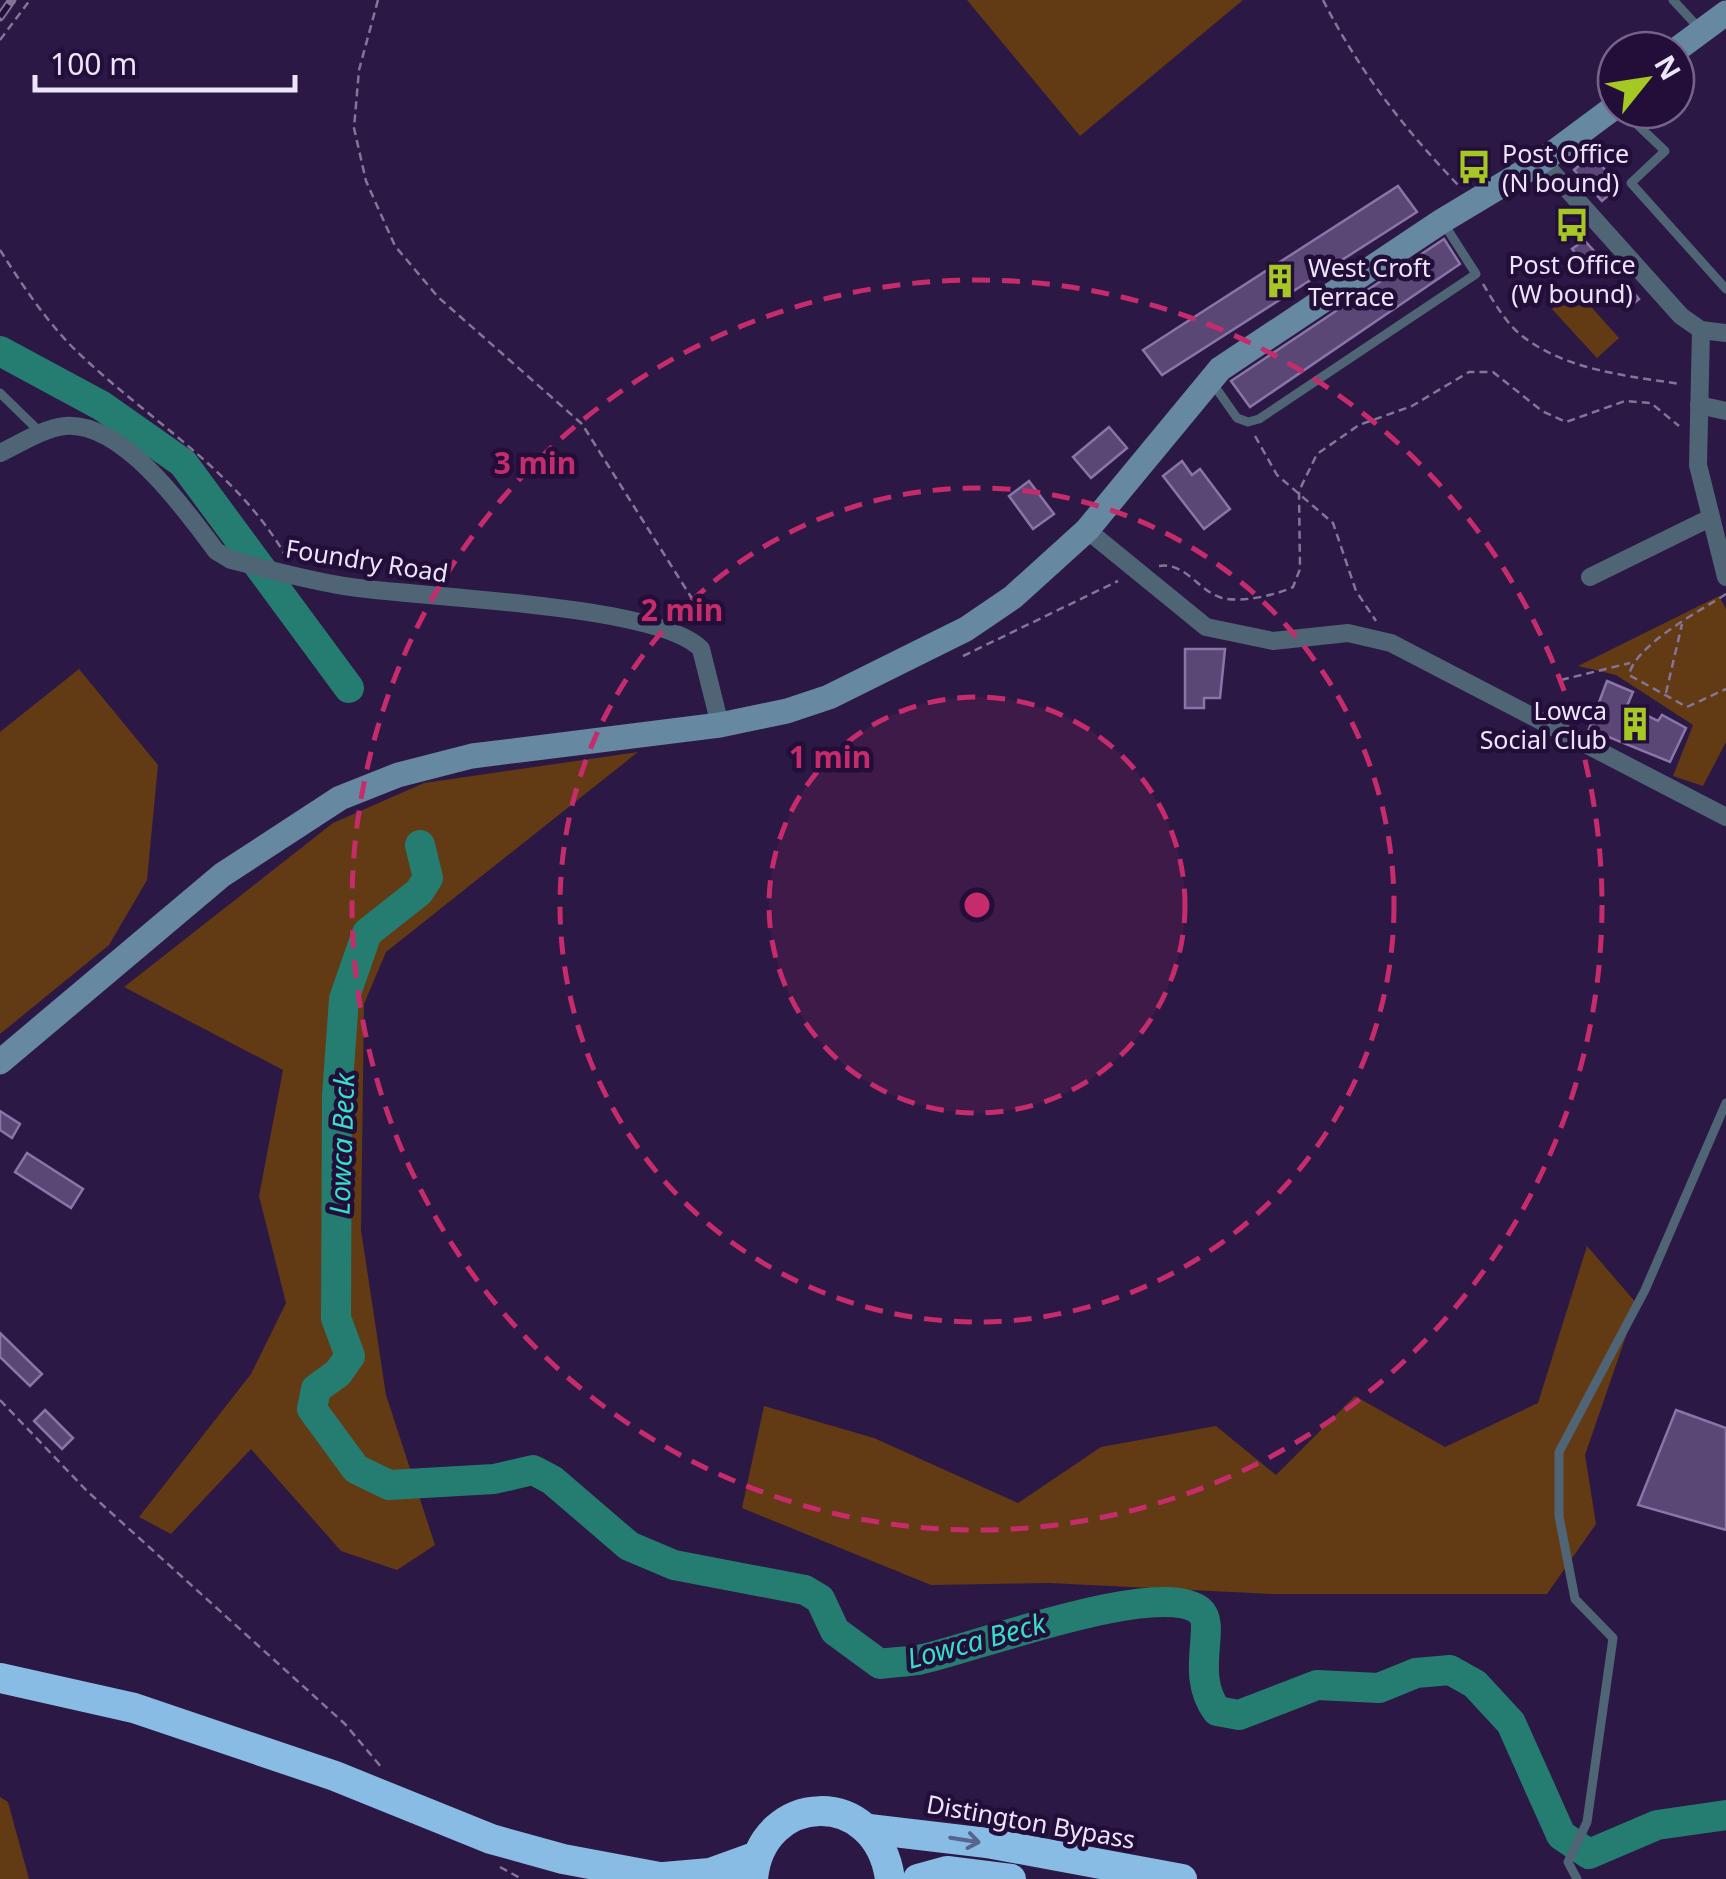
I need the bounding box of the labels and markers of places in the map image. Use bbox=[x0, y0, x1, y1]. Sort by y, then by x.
place label: Post Office (N bound) bbox=[1502, 136, 1629, 199]
bus stop icon: Post Office (N bound) bbox=[1455, 148, 1493, 186]
bus stop icon: Post Office (W bound) bbox=[1553, 206, 1591, 244]
place label: Post Office (W bound) bbox=[1508, 247, 1636, 310]
place label: West Croft Terrace bbox=[1308, 250, 1431, 313]
building icon: West Croft Terrace bbox=[1261, 262, 1299, 300]
place label: Lowca Social Club bbox=[1480, 693, 1607, 756]
building icon: Lowca Social Club bbox=[1616, 705, 1654, 743]
centre of rings bbox=[959, 887, 995, 923]

